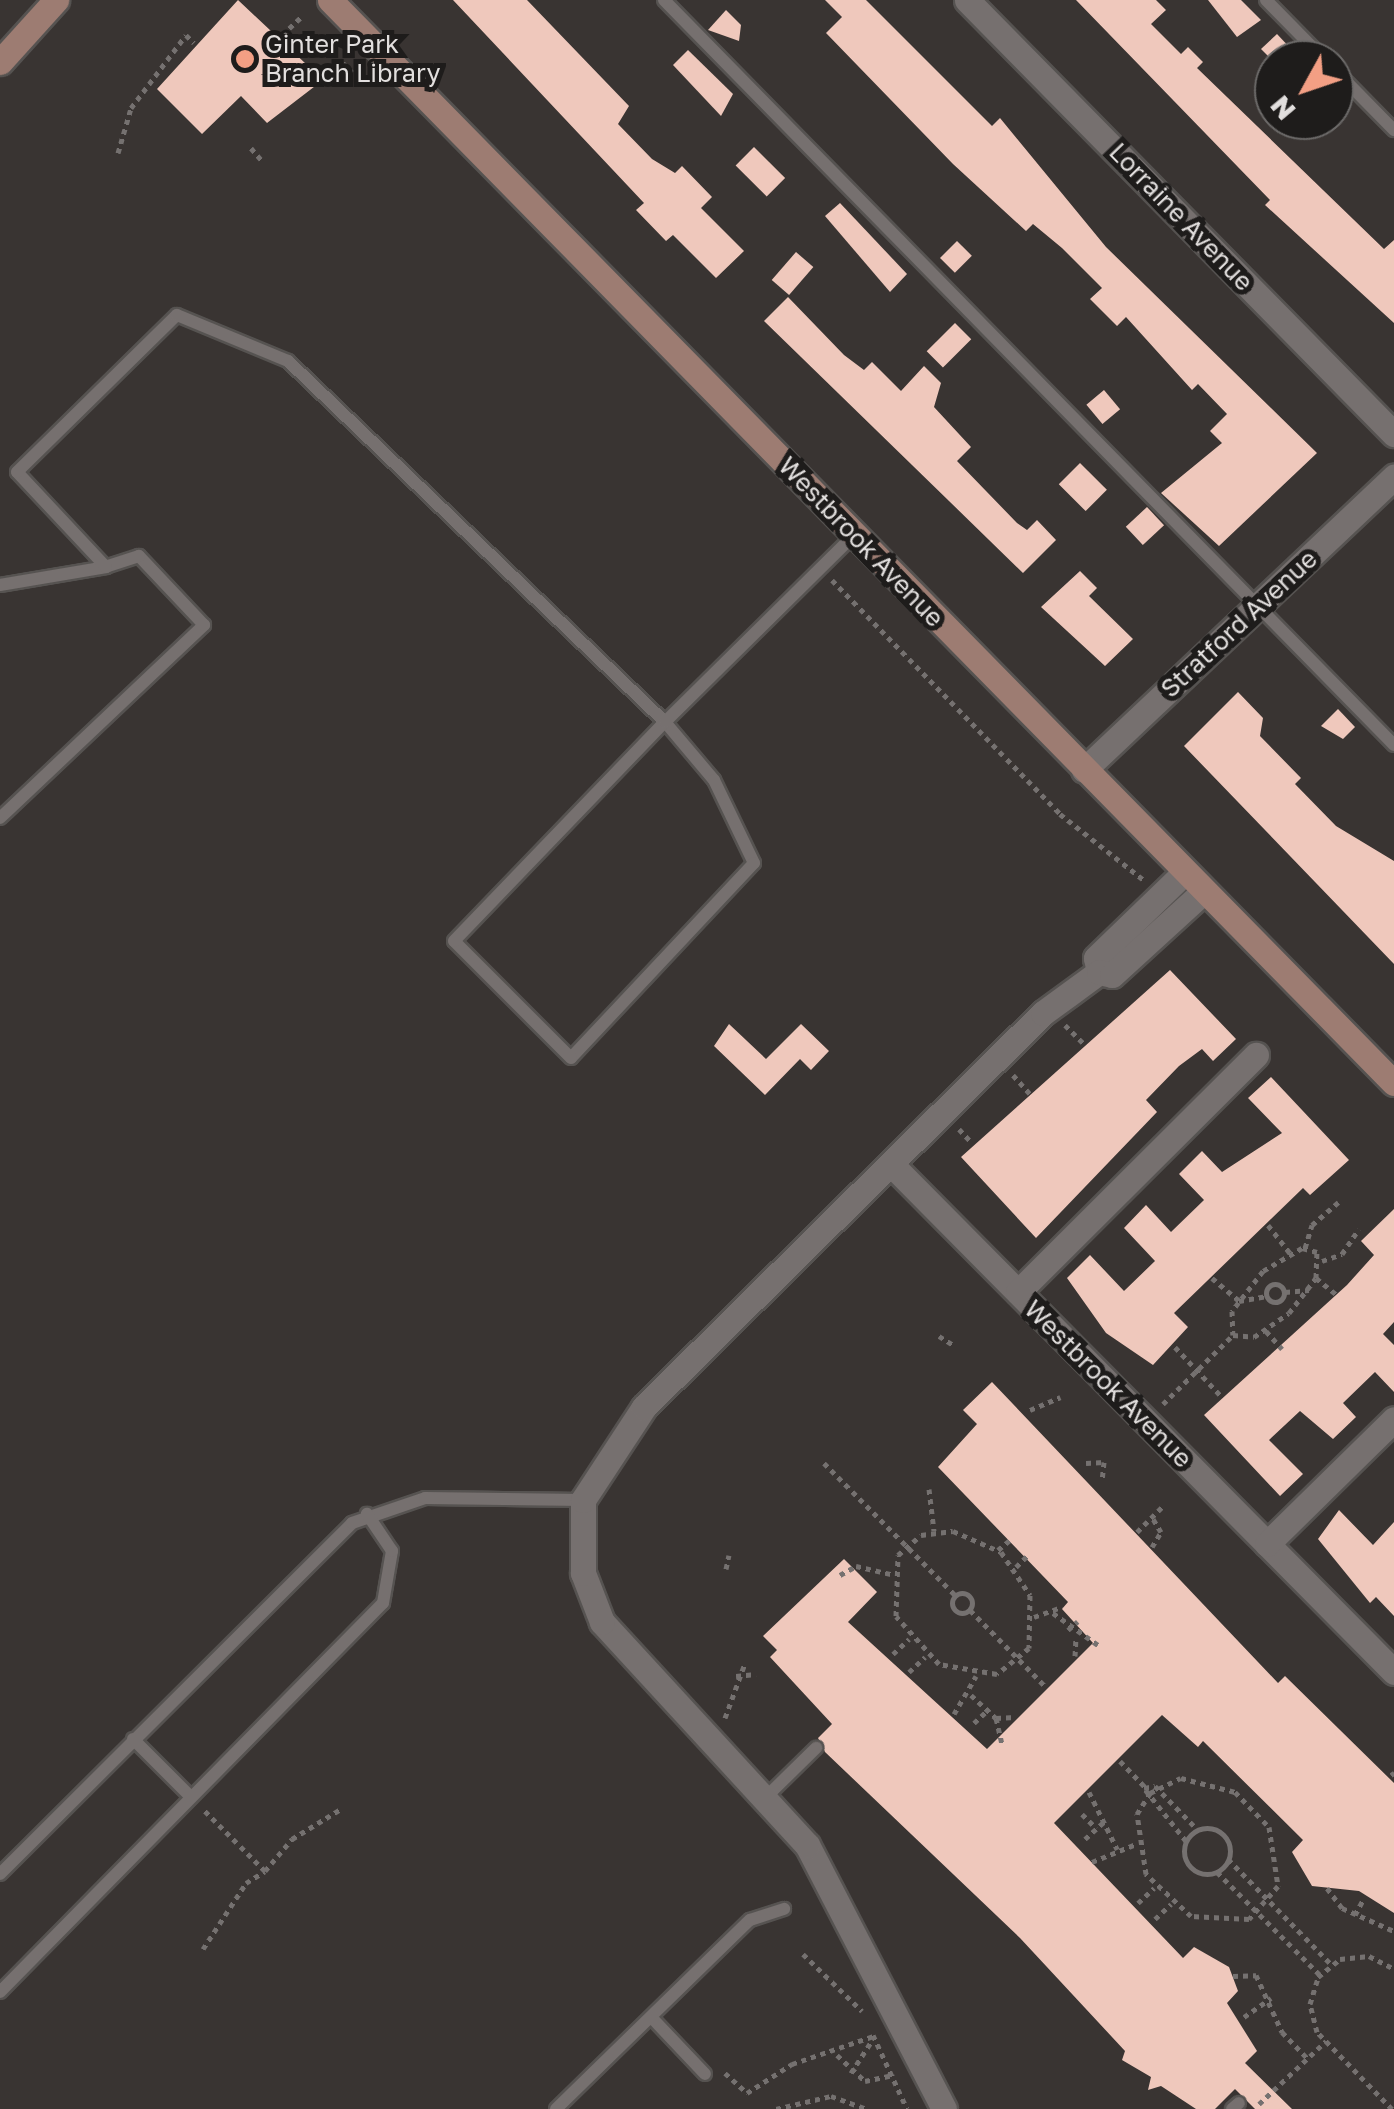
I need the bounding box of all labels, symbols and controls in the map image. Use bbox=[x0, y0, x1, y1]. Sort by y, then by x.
place label: Ginter Park Branch Library bbox=[265, 30, 440, 89]
north arrow bbox=[1254, 40, 1354, 140]
marker: Ginter Park Branch Library bbox=[234, 48, 256, 70]
text: N bbox=[1263, 90, 1302, 127]
street label: Lorraine Avenue bbox=[1103, 137, 1259, 297]
street label: Westbrook Avenue bbox=[772, 451, 950, 633]
street label: Stratford Avenue bbox=[1155, 544, 1323, 704]
street label: Westbrook Avenue bbox=[1018, 1294, 1198, 1474]

